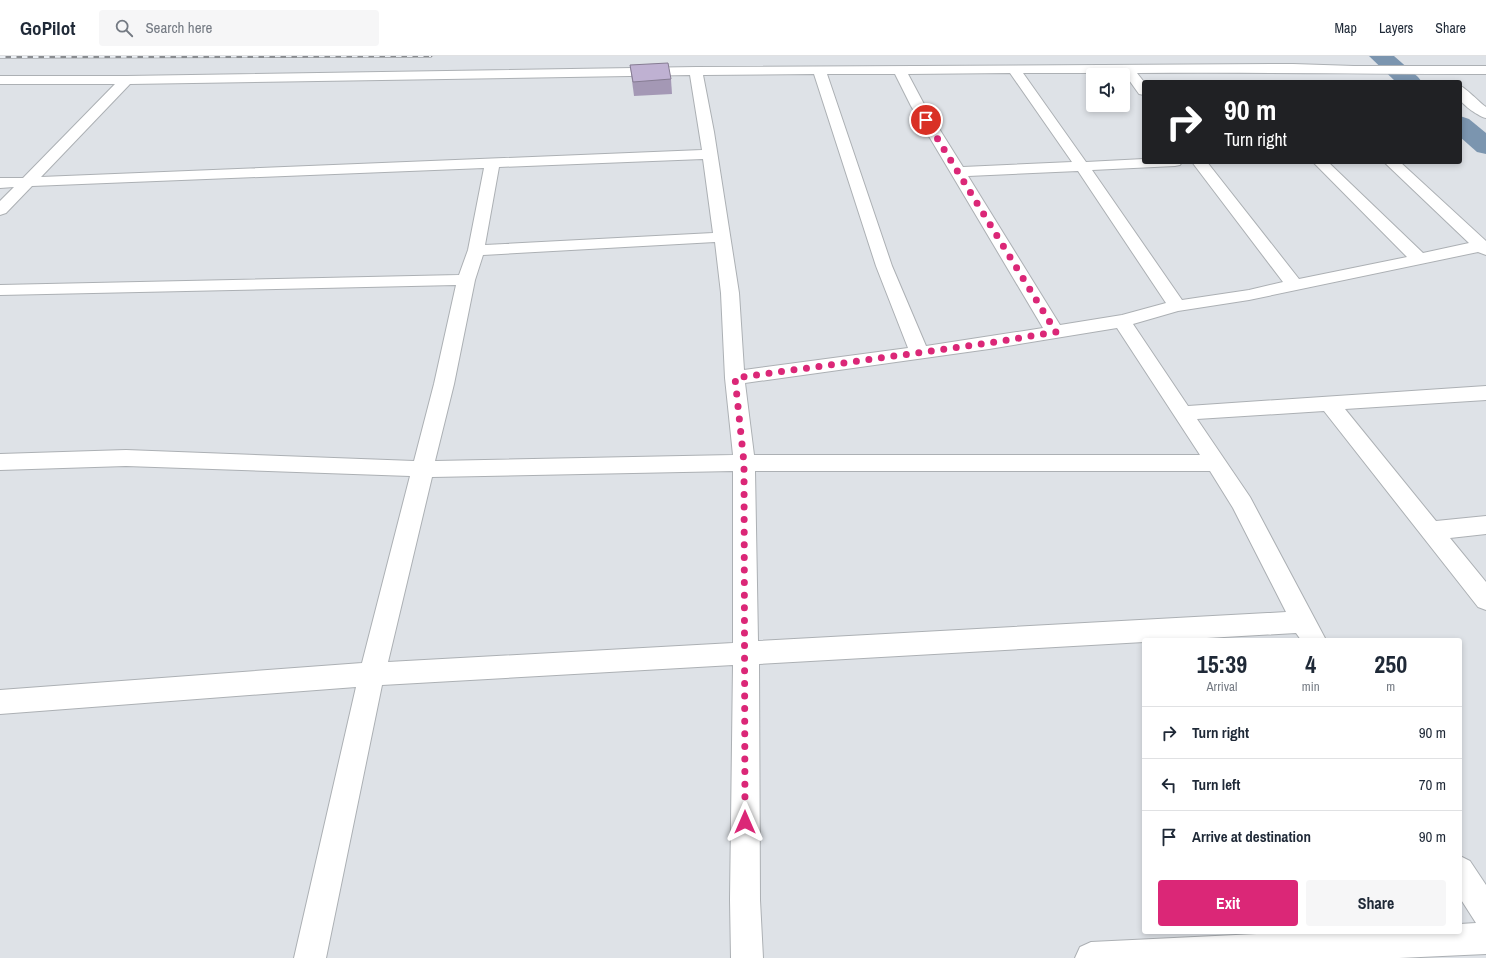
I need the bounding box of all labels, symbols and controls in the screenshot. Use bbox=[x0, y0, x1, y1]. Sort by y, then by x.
search box bbox=[99, 10, 379, 46]
text: GoPilot bbox=[20, 15, 75, 41]
icon: search bbox=[113, 17, 135, 39]
text: Search here bbox=[145, 17, 212, 38]
text: Map bbox=[1335, 19, 1357, 37]
text: Layers bbox=[1379, 19, 1413, 37]
text: Share bbox=[1435, 19, 1466, 37]
map controls bbox=[1086, 68, 1130, 112]
button: sound bbox=[1086, 68, 1130, 112]
text: 90 m bbox=[1224, 91, 1276, 129]
icon: right bbox=[1158, 96, 1210, 148]
pin bbox=[909, 103, 943, 137]
icon: arrive bbox=[915, 109, 937, 131]
text: Turn right bbox=[1224, 127, 1287, 152]
text: 15:39 bbox=[1197, 648, 1247, 680]
text: 4 bbox=[1305, 648, 1316, 680]
text: 250 bbox=[1374, 648, 1407, 680]
text: Arrival bbox=[1207, 678, 1237, 695]
text: min bbox=[1302, 678, 1320, 695]
text: m bbox=[1386, 678, 1395, 695]
icon: right bbox=[1158, 722, 1180, 744]
text: Turn right bbox=[1192, 722, 1249, 743]
text: 90 m bbox=[1419, 722, 1446, 743]
icon: left bbox=[1158, 774, 1180, 796]
text: Turn left bbox=[1192, 774, 1240, 795]
text: 70 m bbox=[1419, 774, 1446, 795]
position arrow bbox=[724, 801, 766, 843]
icon: arrive bbox=[1158, 826, 1180, 848]
text: Arrive at destination bbox=[1192, 826, 1311, 847]
text: 90 m bbox=[1419, 826, 1446, 847]
button: Exit bbox=[1158, 880, 1298, 926]
button: Share bbox=[1306, 880, 1446, 926]

